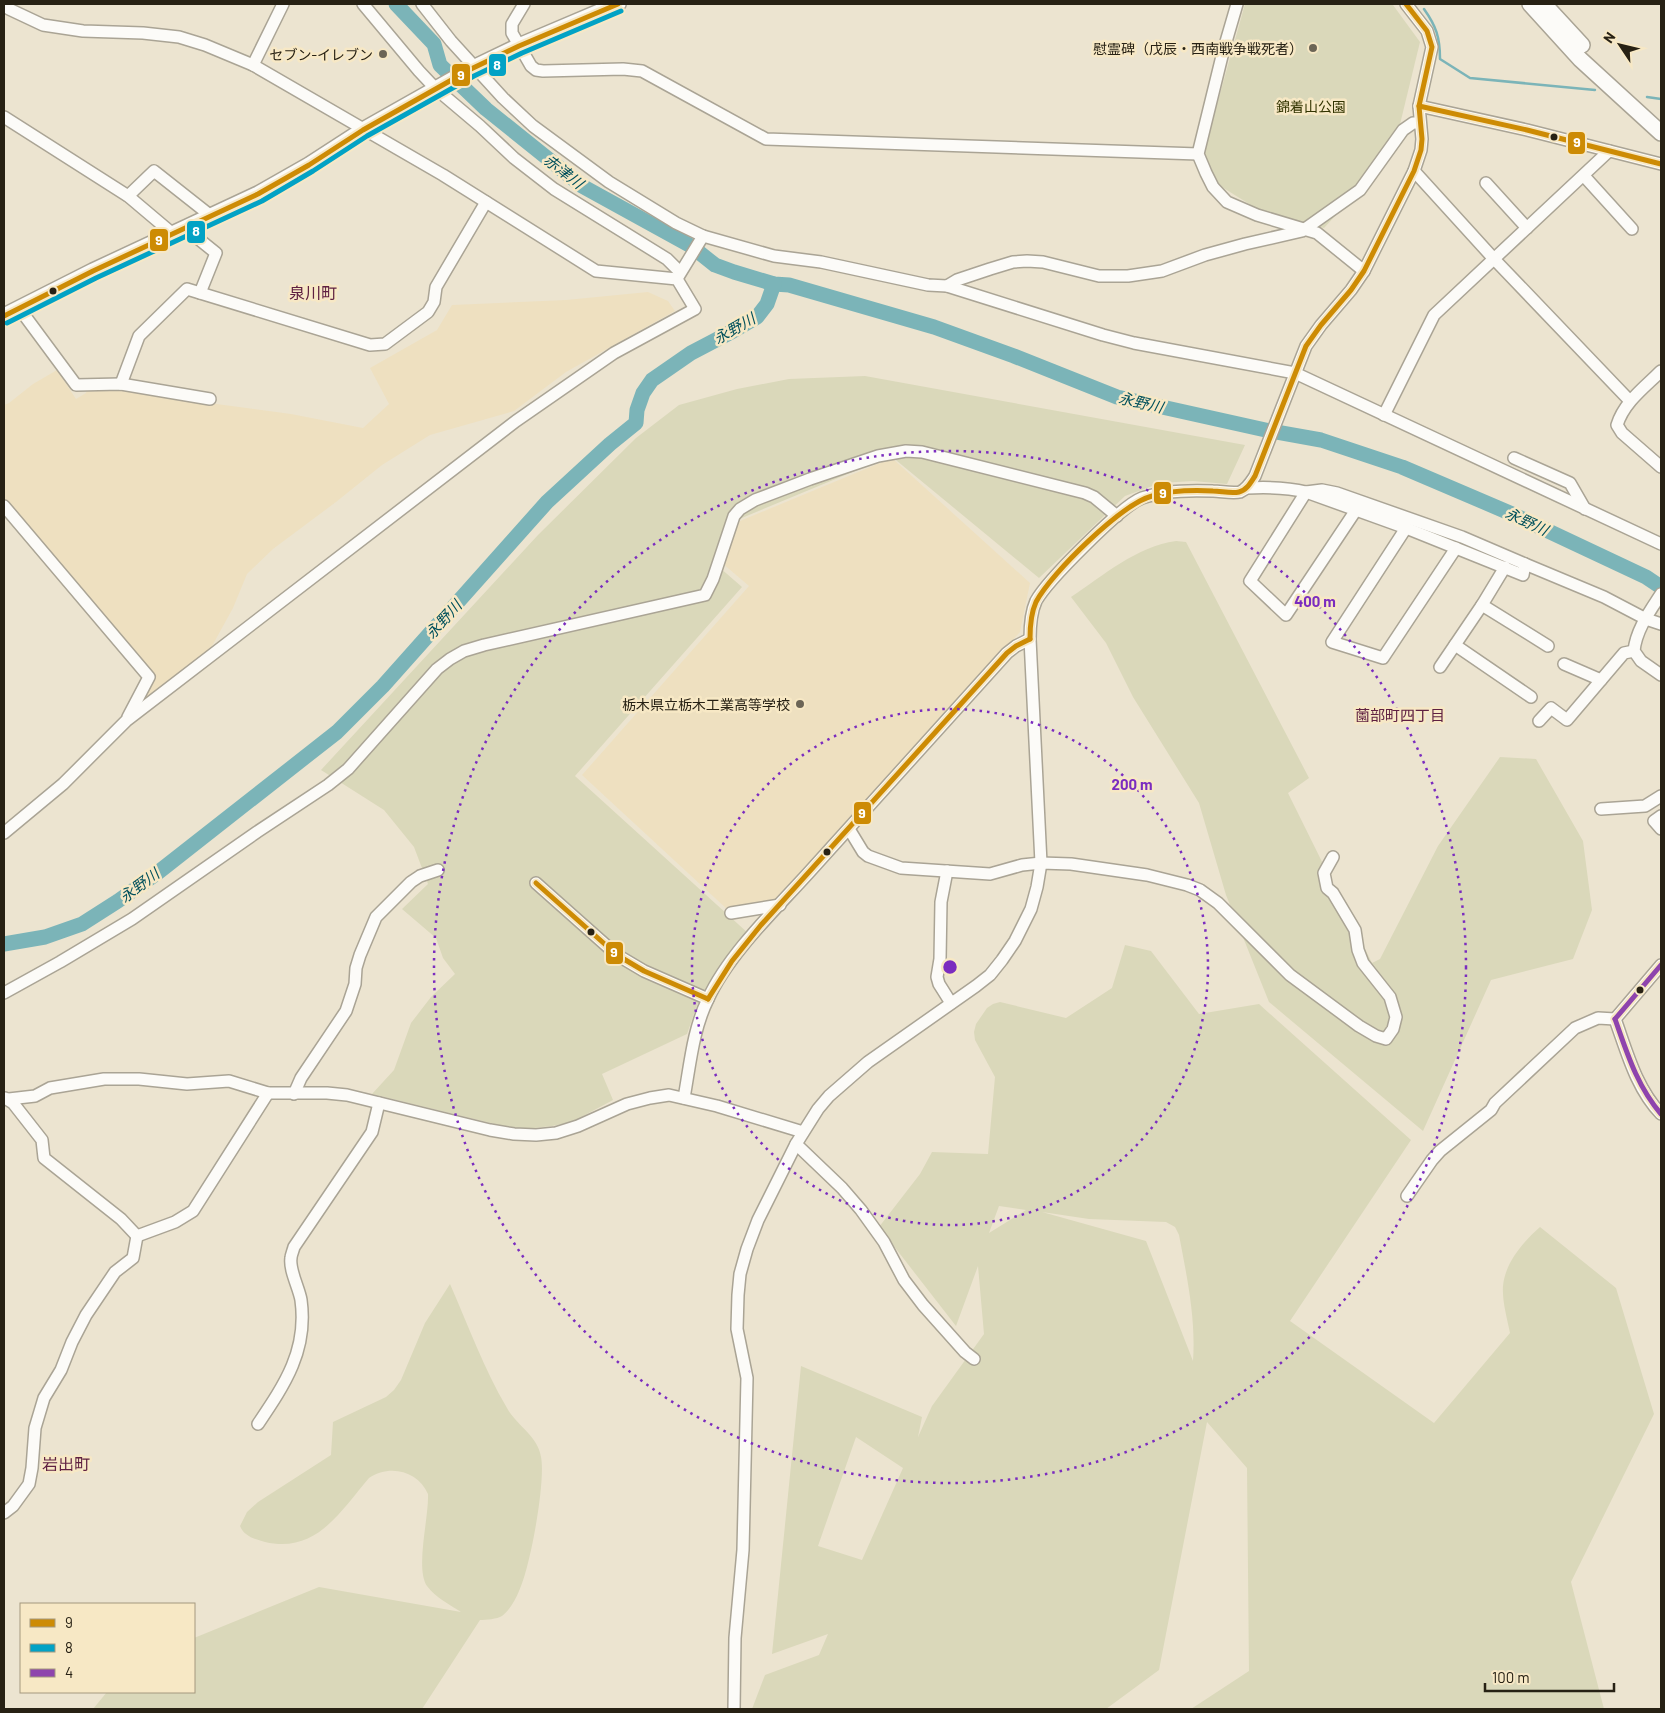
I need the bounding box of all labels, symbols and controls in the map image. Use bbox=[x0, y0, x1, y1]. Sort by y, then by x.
north arrow bbox=[1595, 20, 1645, 70]
text: N bbox=[1599, 29, 1619, 46]
place label: 慰霊碑（戊辰・西南戦争戦死者） bbox=[1093, 40, 1303, 57]
marker: 慰霊碑（戊辰・西南戦争戦死者） bbox=[1307, 42, 1319, 54]
place label: セブン-イレブン bbox=[269, 46, 373, 63]
marker: セブン-イレブン bbox=[377, 48, 389, 60]
line badge: 8 bbox=[488, 53, 507, 77]
text: 8 bbox=[493, 56, 501, 73]
line badge: 9 bbox=[451, 63, 471, 87]
text: 9 bbox=[457, 66, 465, 83]
park label: 錦着山公園 bbox=[1276, 98, 1346, 115]
line badge: 9 bbox=[1567, 131, 1586, 155]
unlabelled marker bbox=[1549, 132, 1559, 142]
text: 9 bbox=[1573, 133, 1581, 150]
water label: 赤津川 bbox=[541, 150, 589, 193]
line badge: 8 bbox=[186, 220, 206, 244]
text: 8 bbox=[192, 222, 200, 239]
line badge: 9 bbox=[149, 228, 169, 252]
text: 9 bbox=[155, 231, 163, 248]
district label: 泉川町 bbox=[289, 283, 337, 302]
unlabelled marker bbox=[48, 286, 58, 296]
water label: 永野川 bbox=[710, 308, 760, 347]
water label: 永野川 bbox=[1117, 388, 1167, 416]
line badge: 9 bbox=[1153, 481, 1172, 505]
text: 9 bbox=[1159, 484, 1167, 501]
water label: 永野川 bbox=[1503, 503, 1553, 540]
text: 400 m bbox=[1294, 592, 1336, 610]
water label: 永野川 bbox=[421, 595, 466, 642]
place label: 栃木県立栃木工業高等学校 bbox=[622, 696, 790, 713]
marker: 栃木県立栃木工業高等学校 bbox=[794, 698, 806, 710]
district label: 薗部町四丁目 bbox=[1355, 706, 1445, 724]
text: 200 m bbox=[1111, 775, 1153, 793]
line badge: 9 bbox=[853, 801, 872, 825]
text: 9 bbox=[858, 804, 866, 821]
unlabelled marker bbox=[822, 847, 832, 857]
water label: 永野川 bbox=[116, 863, 164, 906]
unlabelled marker bbox=[586, 927, 596, 937]
line badge: 9 bbox=[605, 941, 624, 965]
text: 9 bbox=[610, 943, 618, 960]
centre of rings bbox=[941, 958, 959, 976]
unlabelled marker bbox=[1635, 985, 1645, 995]
district label: 岩出町 bbox=[42, 1454, 90, 1473]
legend bbox=[20, 1603, 195, 1693]
text: 9 bbox=[65, 1613, 73, 1631]
text: 8 bbox=[65, 1638, 73, 1656]
scale bar bbox=[1485, 1660, 1614, 1692]
text: 4 bbox=[65, 1663, 73, 1681]
text: 100 m bbox=[1492, 1668, 1530, 1686]

